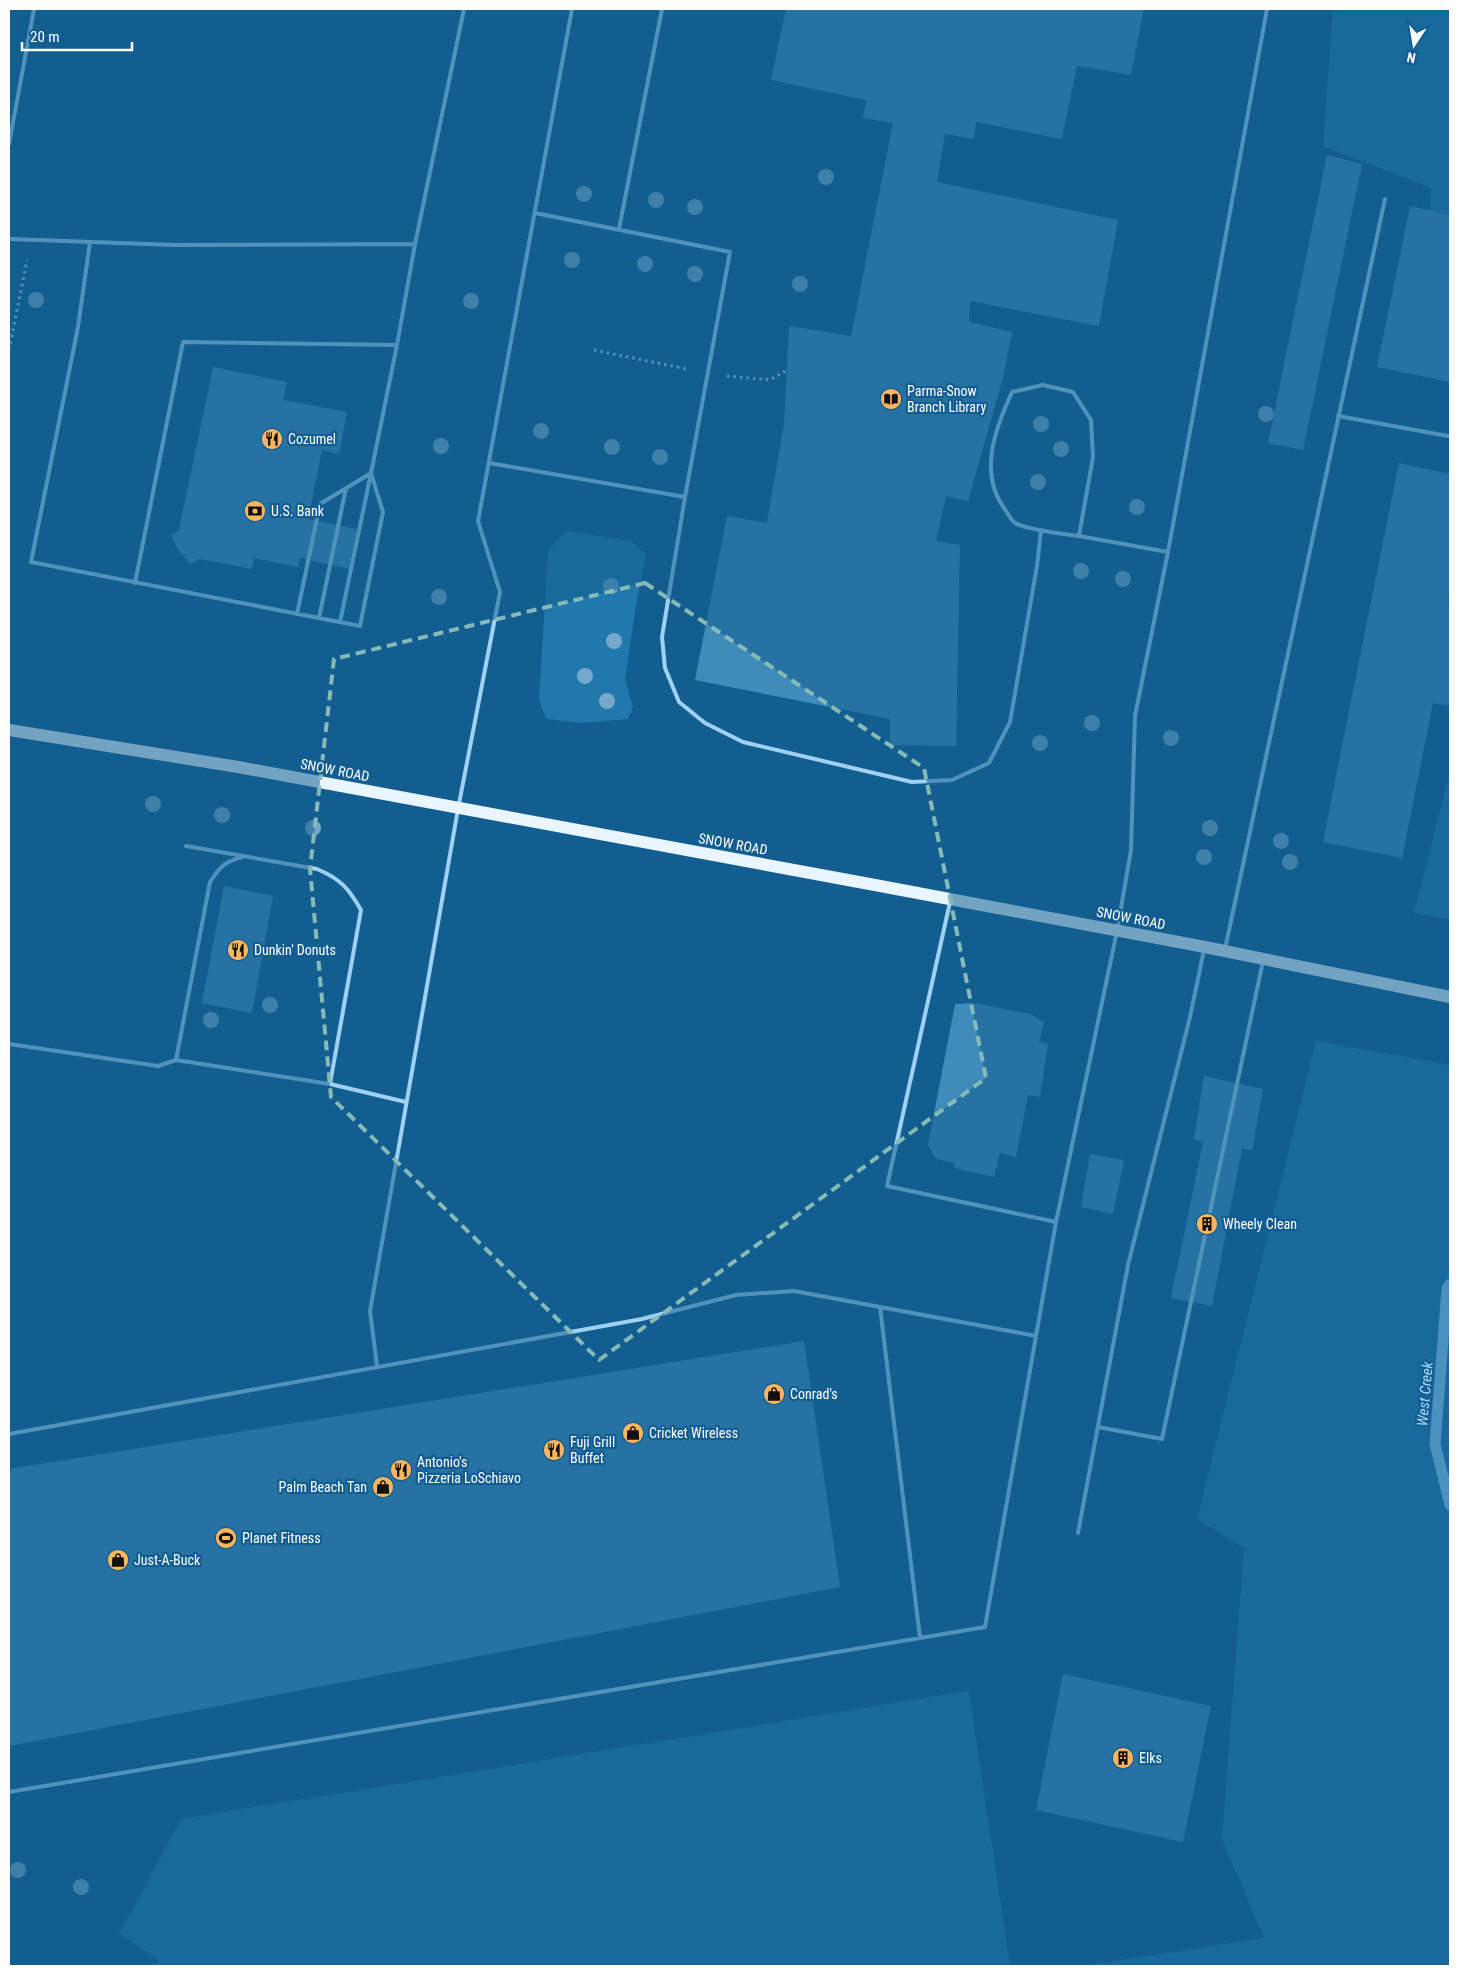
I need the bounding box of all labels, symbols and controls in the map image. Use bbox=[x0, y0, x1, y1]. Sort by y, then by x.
scale bar bbox=[22, 20, 132, 52]
north arrow bbox=[1389, 20, 1439, 70]
text: 20 m bbox=[30, 28, 60, 46]
text: N bbox=[1405, 49, 1417, 66]
place label: Parma-Snow Branch Library bbox=[907, 383, 986, 415]
library icon: Parma-Snow Branch Library bbox=[879, 387, 903, 411]
restaurant icon: Cozumel bbox=[260, 427, 284, 451]
place label: Cozumel bbox=[288, 431, 336, 447]
bank icon: U.S. Bank bbox=[243, 499, 267, 523]
place label: U.S. Bank bbox=[271, 503, 325, 519]
street label: SNOW ROAD bbox=[299, 755, 371, 785]
street label: SNOW ROAD bbox=[697, 830, 769, 858]
street label: SNOW ROAD bbox=[1095, 903, 1167, 933]
restaurant icon: Dunkin' Donuts bbox=[226, 938, 250, 962]
place label: Dunkin' Donuts bbox=[254, 942, 336, 958]
building icon: Wheely Clean bbox=[1195, 1212, 1219, 1236]
place label: Wheely Clean bbox=[1223, 1216, 1297, 1232]
water label: West Creek bbox=[1413, 1361, 1437, 1427]
shop icon: Conrad's bbox=[762, 1382, 786, 1406]
place label: Conrad's bbox=[790, 1386, 838, 1402]
shop icon: Cricket Wireless bbox=[621, 1421, 645, 1445]
place label: Cricket Wireless bbox=[649, 1425, 738, 1441]
place label: Fuji Grill Buffet bbox=[570, 1434, 615, 1466]
restaurant icon: Fuji Grill Buffet bbox=[542, 1438, 566, 1462]
place label: Antonio's Pizzeria LoSchiavo bbox=[417, 1454, 521, 1486]
restaurant icon: Antonio's Pizzeria LoSchiavo bbox=[389, 1458, 413, 1482]
shop icon: Palm Beach Tan bbox=[371, 1475, 395, 1499]
place label: Palm Beach Tan bbox=[279, 1479, 367, 1495]
sports icon: Planet Fitness bbox=[214, 1526, 238, 1550]
place label: Planet Fitness bbox=[242, 1530, 321, 1546]
shop icon: Just-A-Buck bbox=[106, 1548, 130, 1572]
place label: Just-A-Buck bbox=[134, 1552, 201, 1568]
building icon: Elks bbox=[1111, 1746, 1135, 1770]
place label: Elks bbox=[1139, 1750, 1162, 1766]

